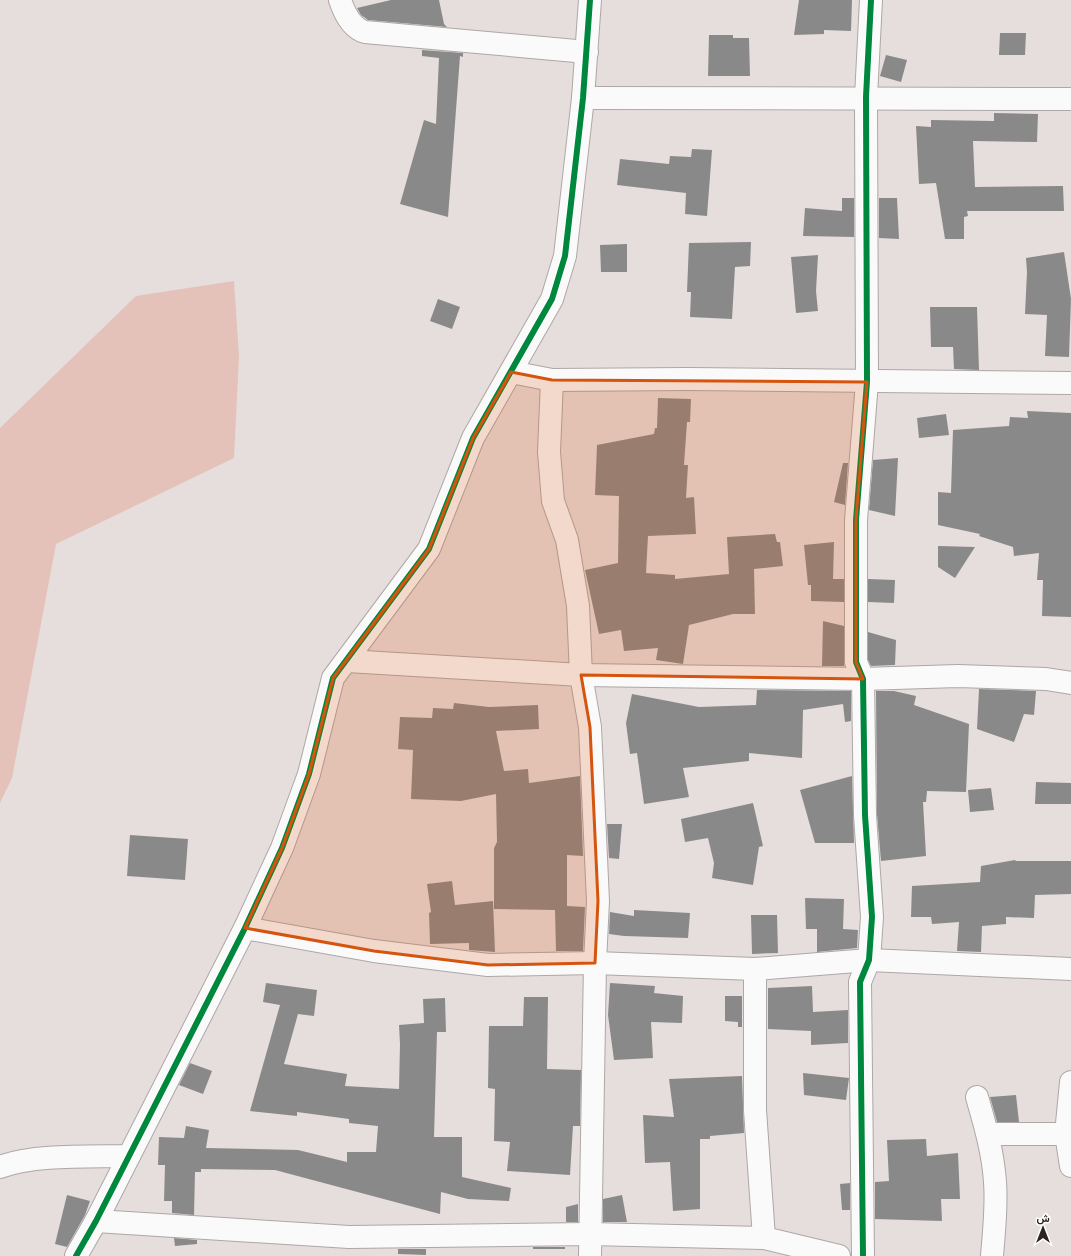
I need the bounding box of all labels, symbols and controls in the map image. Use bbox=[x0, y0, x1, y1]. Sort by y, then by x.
north arrow bbox=[1023, 1208, 1063, 1248]
text: ش bbox=[1036, 1211, 1050, 1225]

